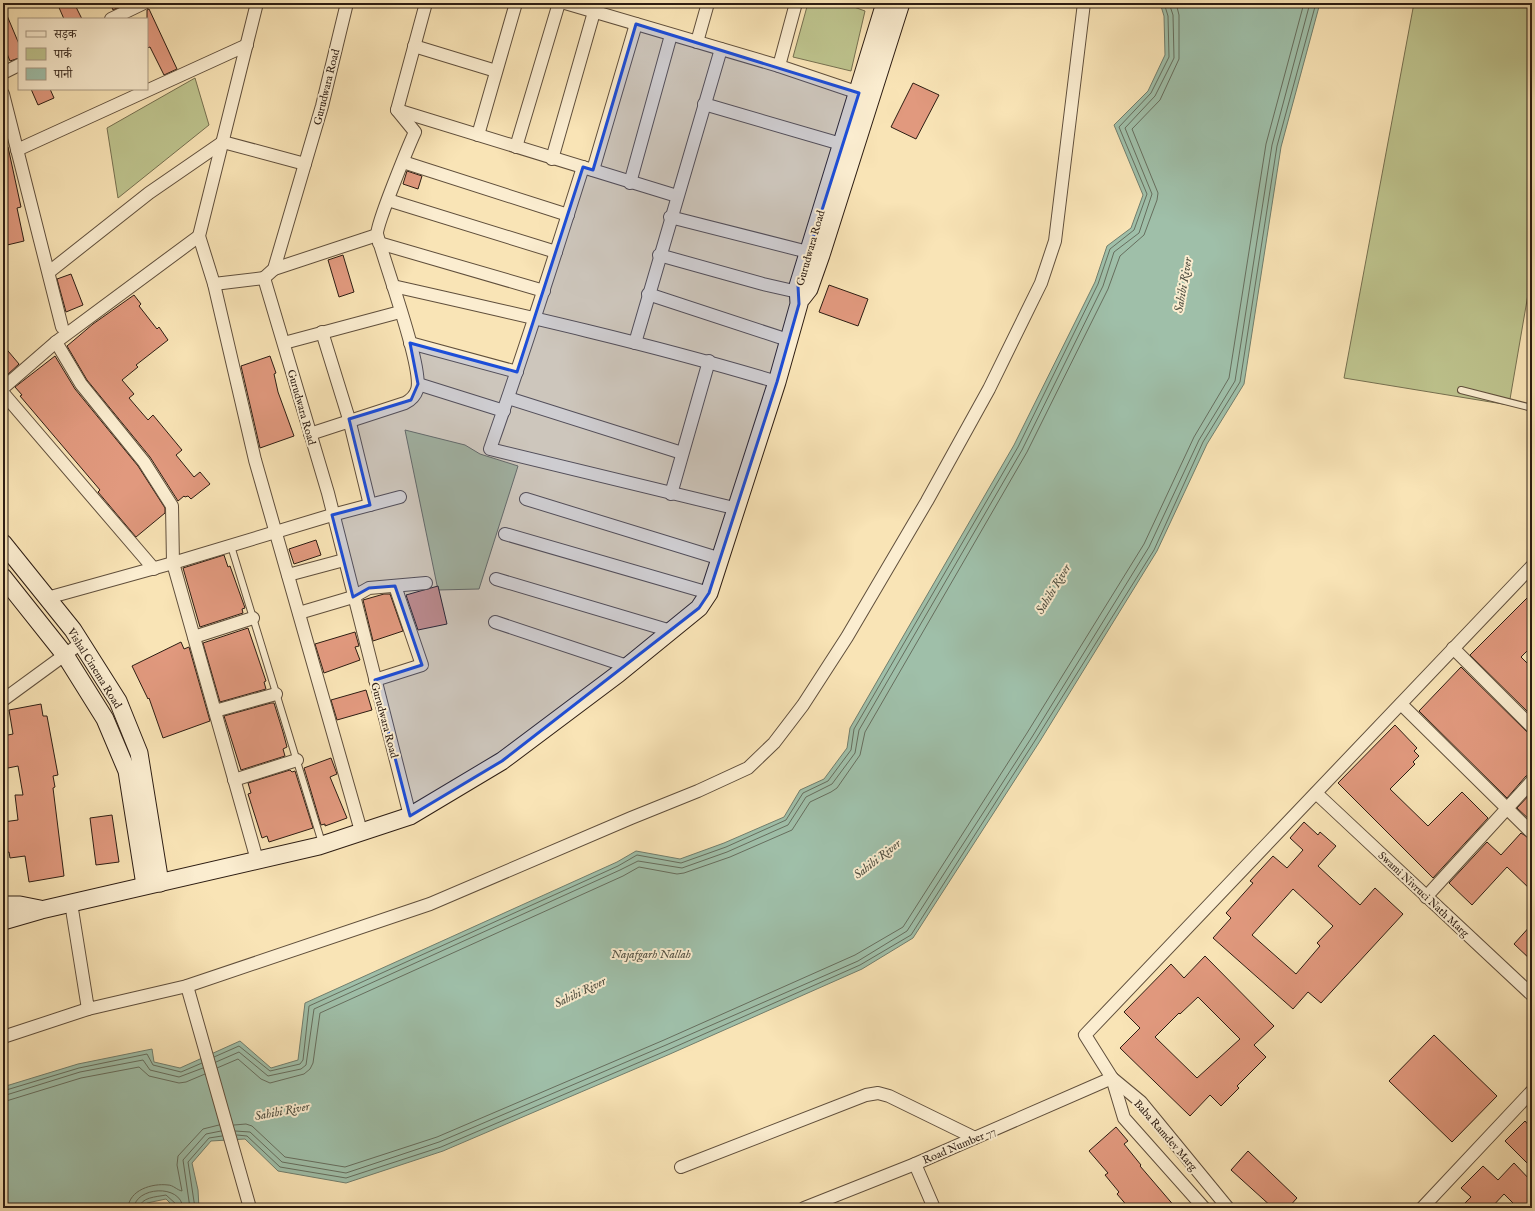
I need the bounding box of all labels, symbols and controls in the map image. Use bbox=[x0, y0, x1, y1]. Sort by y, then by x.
legend bbox=[18, 18, 148, 90]
text: सड़क bbox=[53, 27, 78, 42]
text: पार्क bbox=[53, 47, 73, 62]
street label: Gurudwara Road bbox=[311, 48, 343, 127]
text: पानी bbox=[53, 66, 73, 82]
street label: Gurudwara Road bbox=[793, 209, 828, 288]
water label: Sahibi River bbox=[1171, 255, 1196, 314]
street label: Gurudwara Road bbox=[284, 368, 319, 447]
water label: Sahibi River bbox=[1033, 561, 1075, 617]
street label: Vishal Cinema Road bbox=[63, 625, 125, 711]
street label: Gurudwara Road bbox=[367, 681, 401, 760]
water label: Sahibi River bbox=[851, 836, 905, 882]
street label: Swami Nivruci Nath Marg bbox=[1375, 849, 1473, 941]
water label: Najafgarh Nallah bbox=[611, 947, 691, 963]
water label: Sahibi River bbox=[552, 973, 609, 1011]
street label: Baba Ramdev Marg bbox=[1130, 1097, 1201, 1175]
water label: Sahibi River bbox=[253, 1099, 312, 1124]
street label: Road Number 77 bbox=[921, 1124, 998, 1168]

